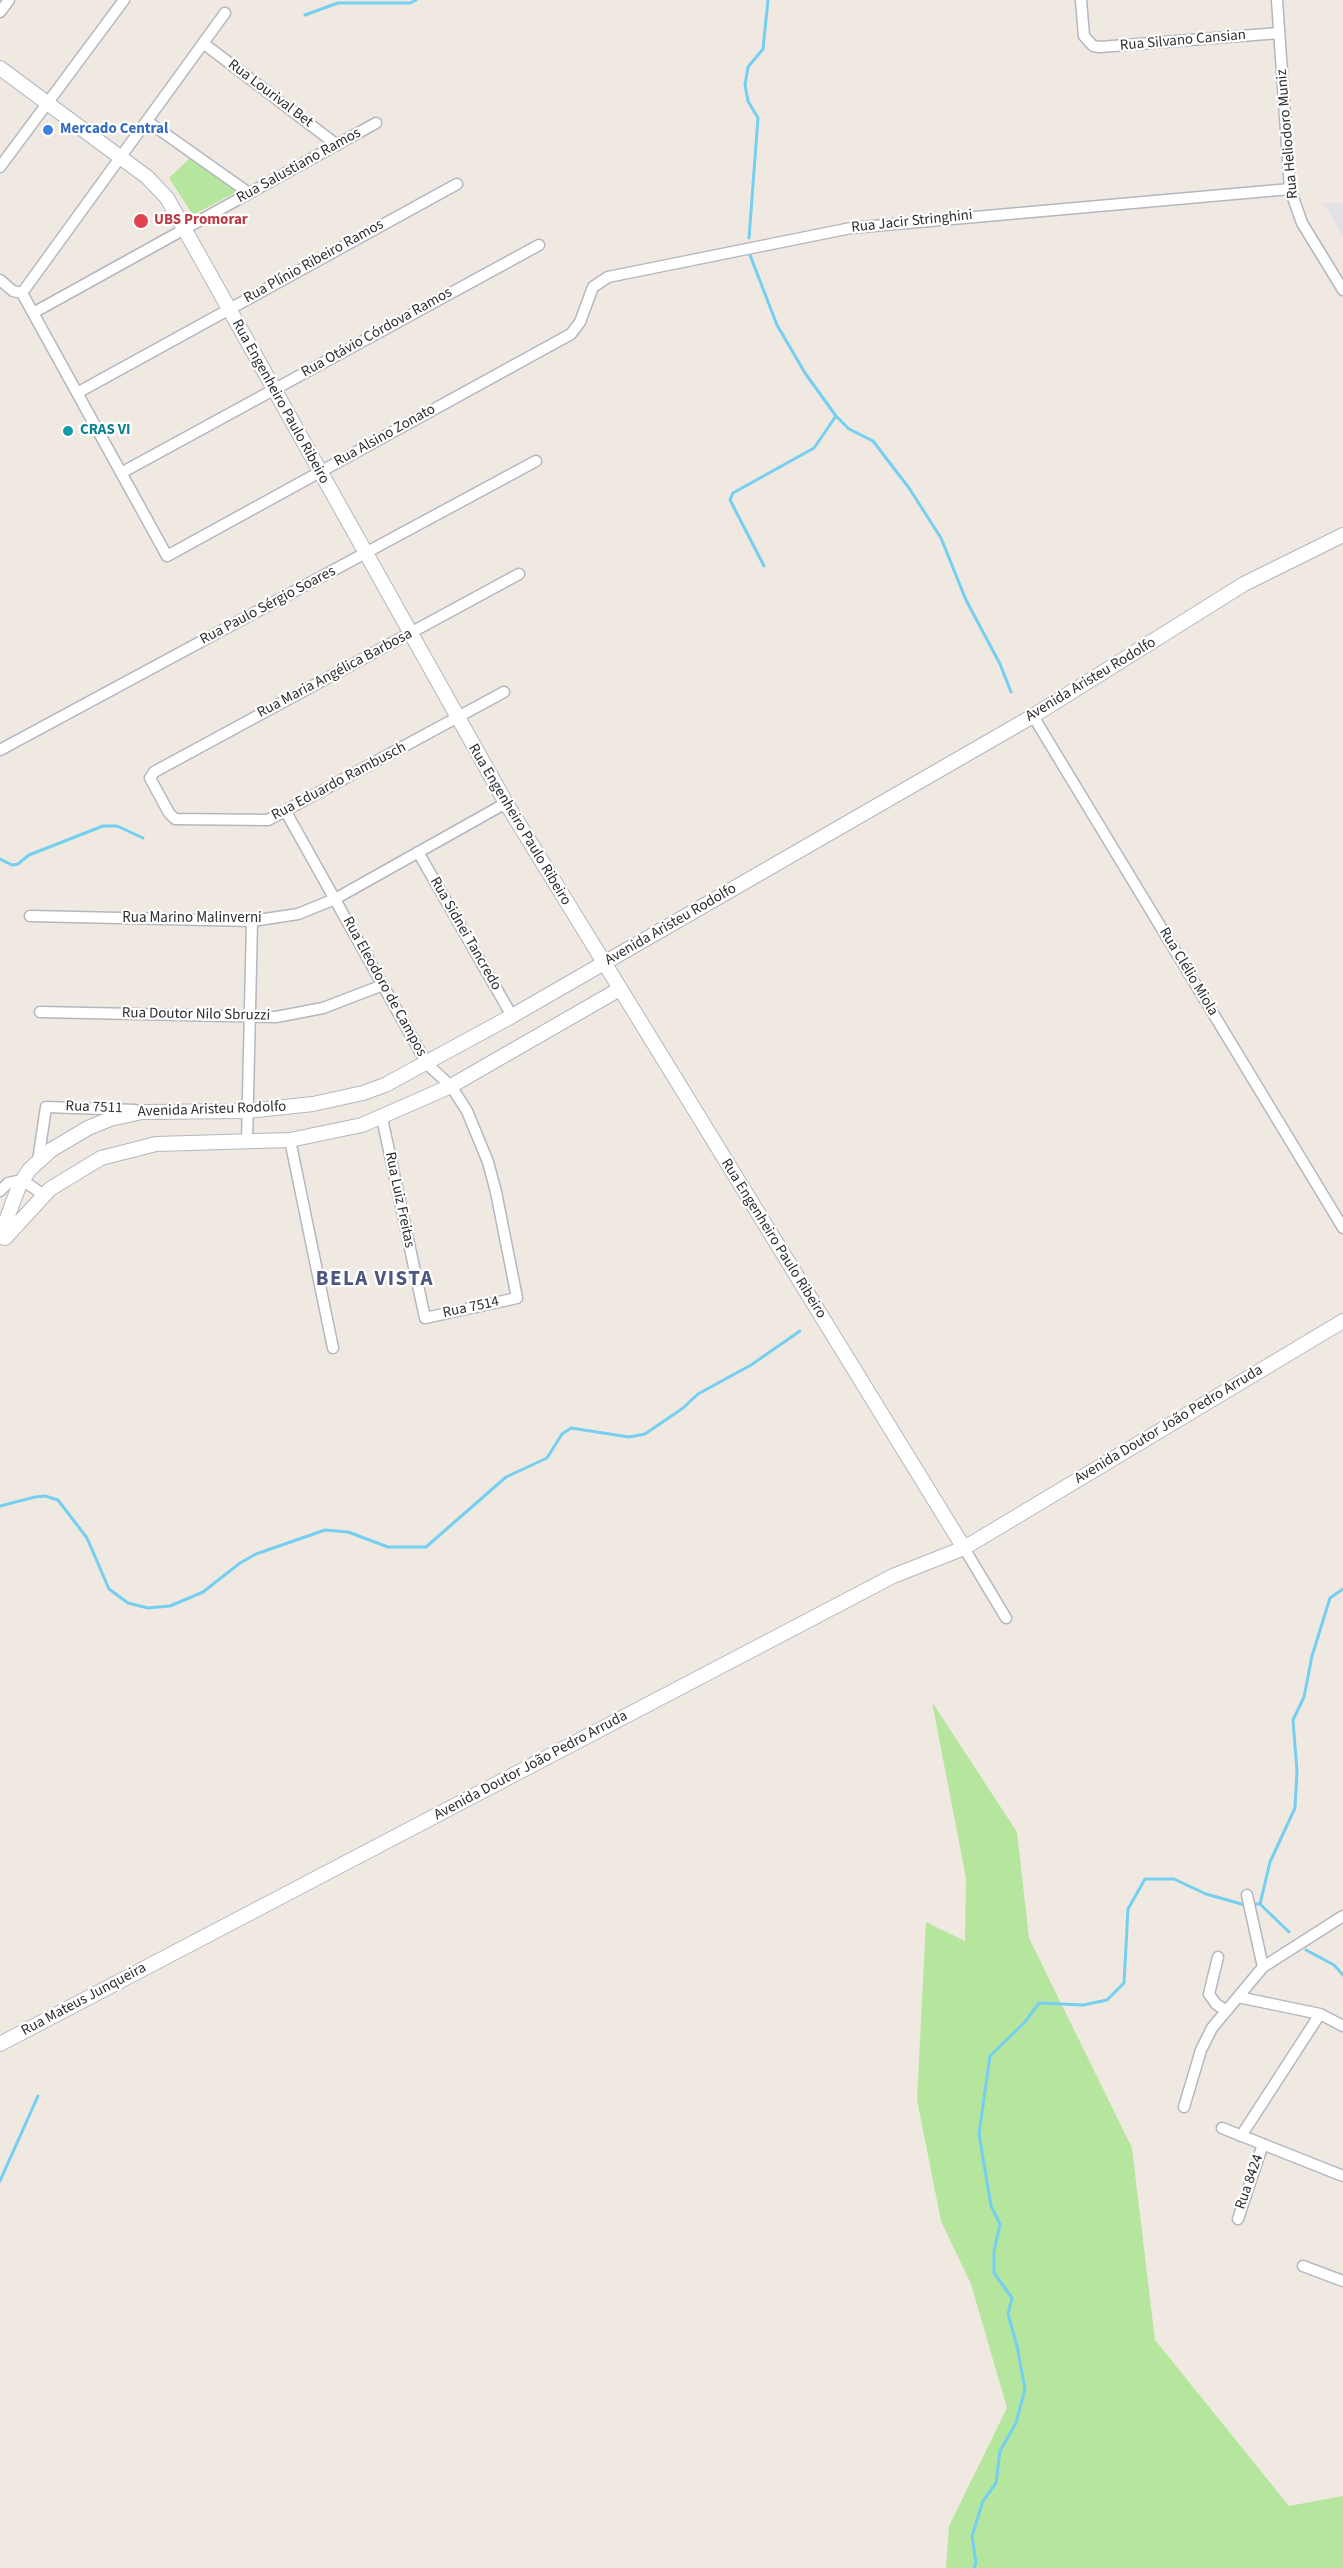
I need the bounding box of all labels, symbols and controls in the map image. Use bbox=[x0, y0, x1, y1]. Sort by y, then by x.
street label: Rua Silvano Cansian bbox=[1119, 27, 1247, 55]
street label: Rua Lourival Bet bbox=[224, 56, 316, 132]
street label: Rua Heliodoro Muniz bbox=[1273, 68, 1303, 200]
place label: Mercado Central bbox=[60, 121, 168, 139]
marker: Mercado Central bbox=[41, 123, 55, 137]
street label: Rua Salustiano Ramos bbox=[234, 124, 364, 208]
street label: Rua Jacir Stringhini bbox=[850, 207, 974, 237]
marker: UBS Promorar bbox=[132, 212, 150, 230]
place label: UBS Promorar bbox=[154, 212, 248, 230]
street label: Rua Plínio Ribeiro Ramos bbox=[241, 216, 387, 308]
street label: Rua Otávio Córdova Ramos bbox=[298, 284, 456, 382]
street label: Rua Engenheiro Paulo Ribeiro bbox=[227, 317, 333, 487]
street label: Rua Alsino Zonato bbox=[331, 401, 439, 471]
place label: CRAS VI bbox=[80, 422, 131, 440]
marker: CRAS VI bbox=[61, 424, 75, 438]
street label: Rua Paulo Sérgio Soares bbox=[197, 563, 339, 649]
street label: Rua Maria Angélica Barbosa bbox=[254, 625, 416, 723]
street label: Avenida Aristeu Rodolfo bbox=[1023, 634, 1159, 726]
street label: Rua Eduardo Rambusch bbox=[269, 739, 409, 825]
street label: Rua Engenheiro Paulo Ribeiro bbox=[464, 741, 574, 909]
street label: Rua Sidnei Tancredo bbox=[425, 874, 505, 994]
street label: Avenida Aristeu Rodolfo bbox=[602, 880, 740, 970]
street label: Rua Marino Malinverni bbox=[122, 910, 262, 928]
street label: Rua Eleodoro de Campos bbox=[338, 914, 430, 1060]
street label: Rua Clélio Miola bbox=[1155, 925, 1221, 1019]
street label: Rua Doutor Nilo Sbruzzi bbox=[122, 1005, 270, 1025]
street label: Rua 7511 bbox=[65, 1098, 123, 1118]
street label: Avenida Aristeu Rodolfo bbox=[137, 1098, 287, 1122]
street label: Rua Luiz Freitas bbox=[380, 1150, 418, 1250]
street label: Rua Engenheiro Paulo Ribeiro bbox=[716, 1156, 830, 1322]
district label: BELA VISTA bbox=[316, 1267, 434, 1293]
street label: Rua 7514 bbox=[441, 1293, 501, 1323]
street label: Avenida Doutor João Pedro Arruda bbox=[1072, 1362, 1266, 1488]
street label: Avenida Doutor João Pedro Arruda bbox=[431, 1707, 631, 1825]
street label: Rua Mateus Junqueira bbox=[18, 1959, 150, 2041]
street label: Rua 8424 bbox=[1232, 2152, 1268, 2212]

